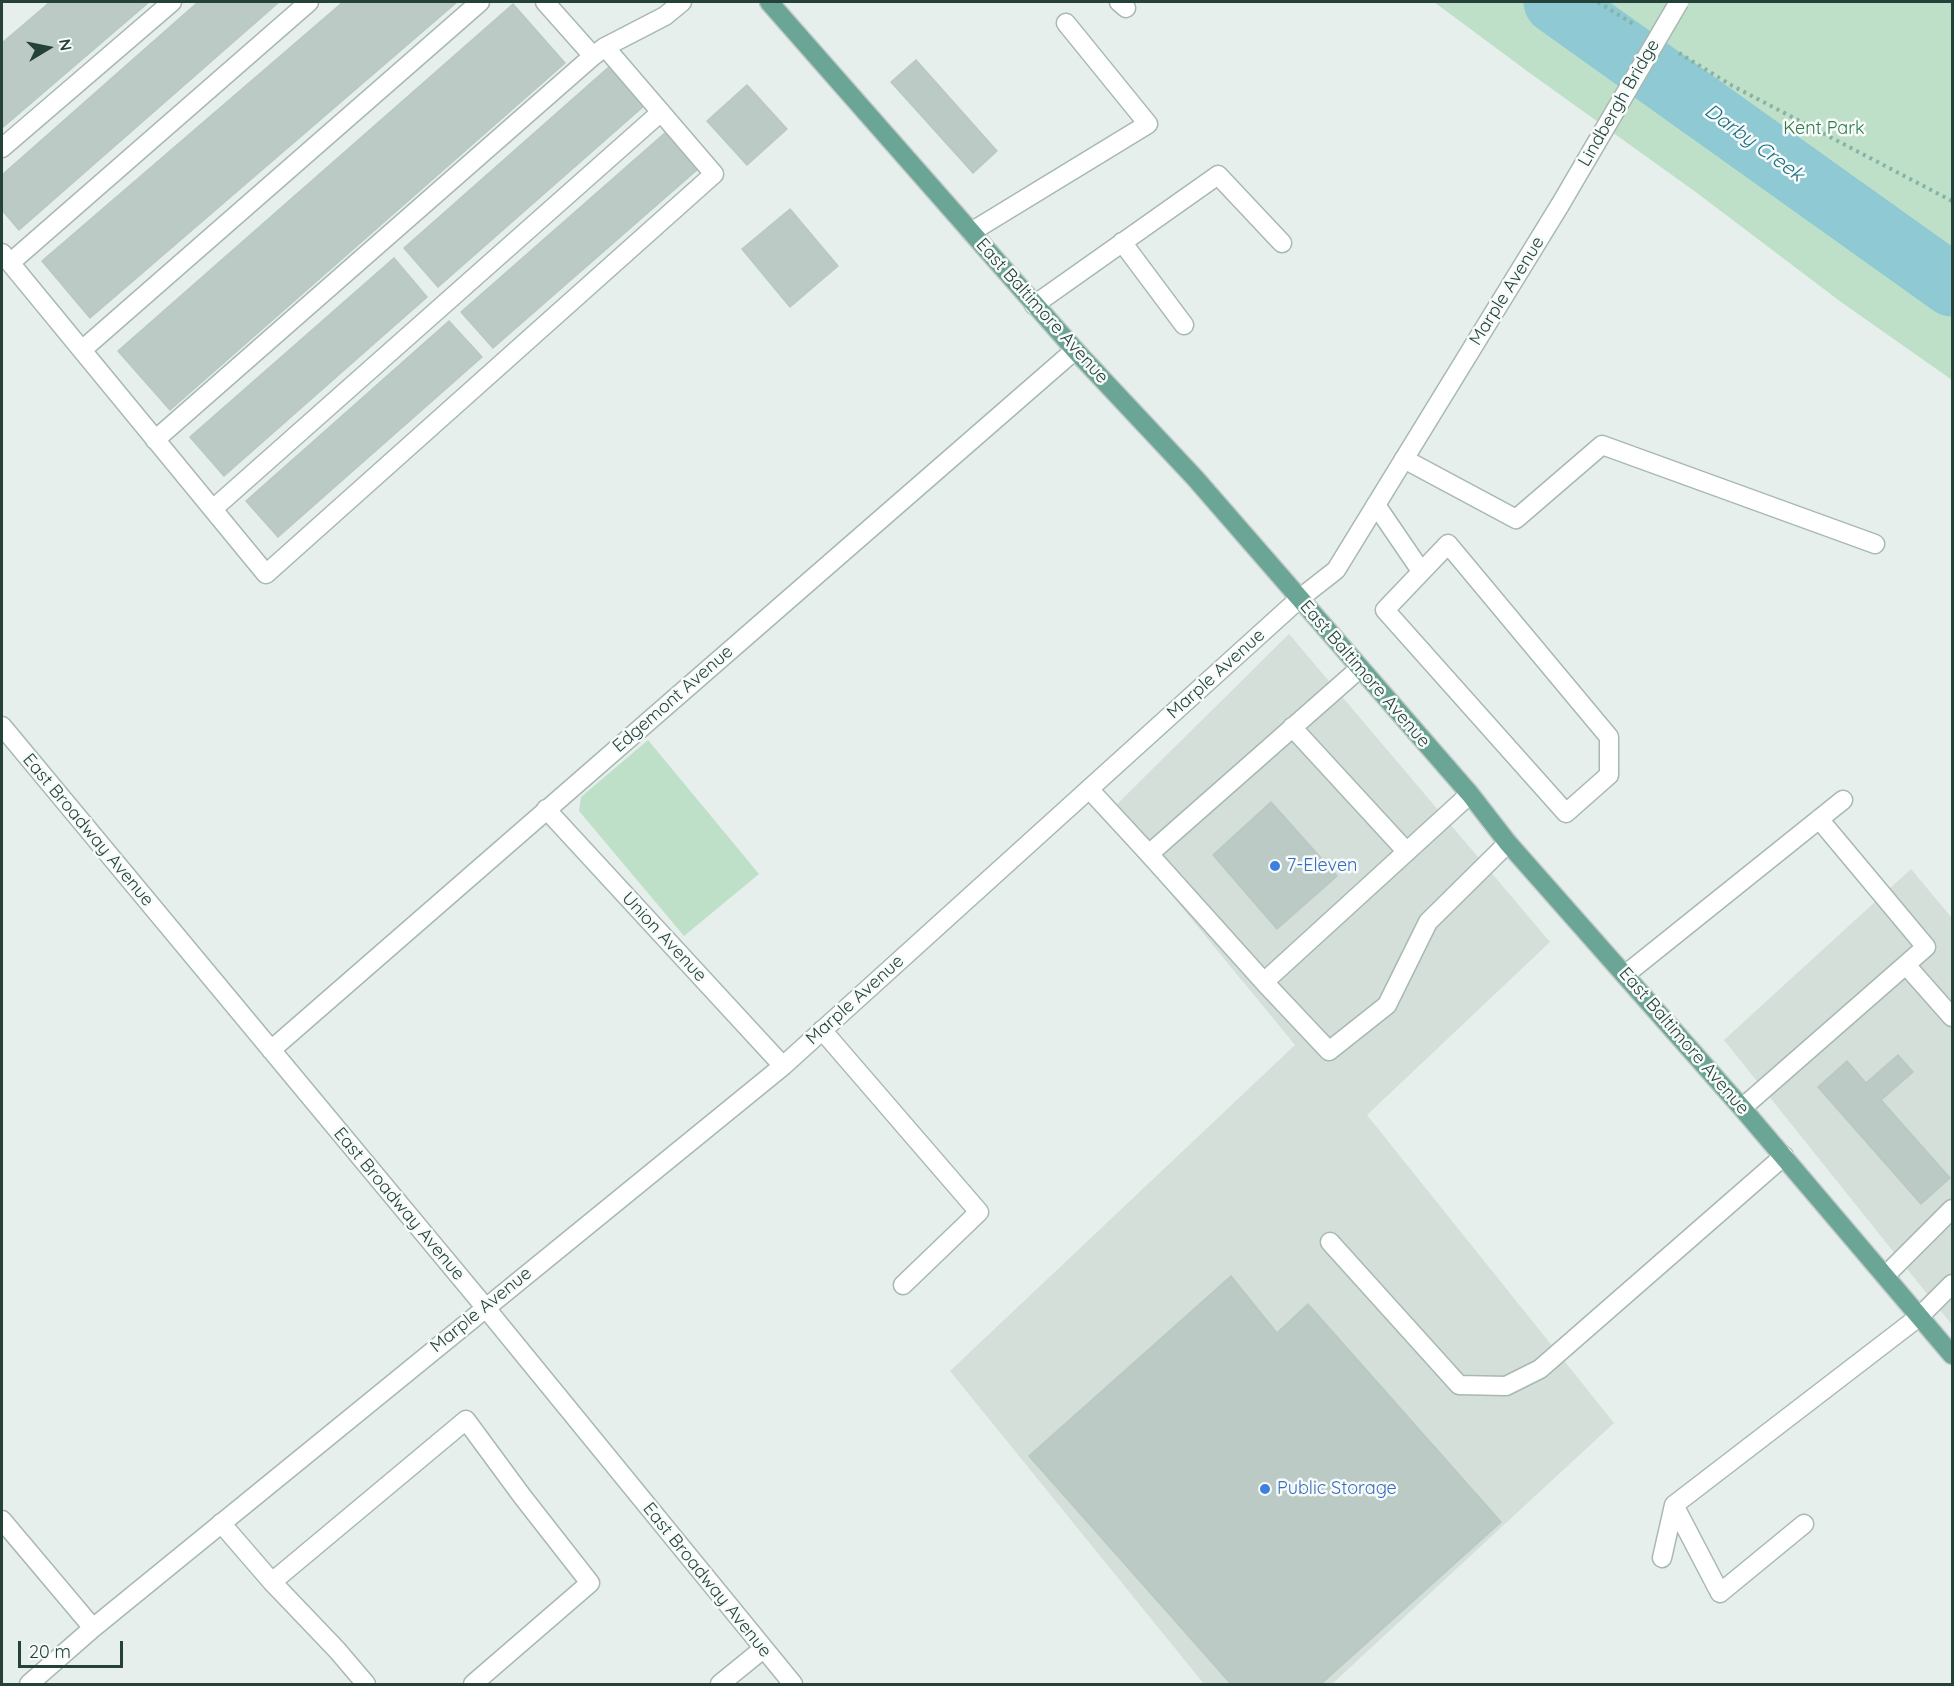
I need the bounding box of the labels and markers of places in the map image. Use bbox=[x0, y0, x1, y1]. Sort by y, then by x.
place label: 7-Eleven bbox=[1287, 855, 1358, 877]
marker: 7-Eleven bbox=[1268, 859, 1282, 873]
place label: Public Storage bbox=[1277, 1478, 1397, 1500]
marker: Public Storage bbox=[1258, 1482, 1272, 1496]

